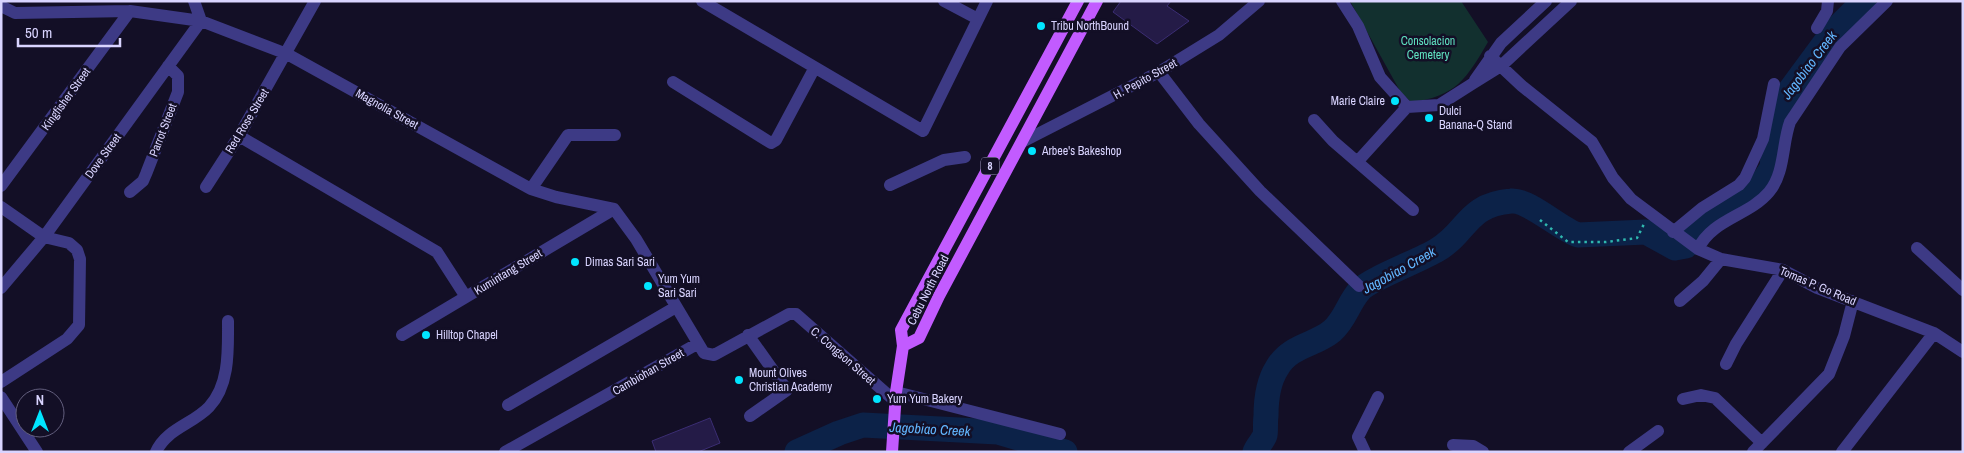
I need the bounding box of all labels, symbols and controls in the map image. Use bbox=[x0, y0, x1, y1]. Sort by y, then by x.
scale bar bbox=[18, 15, 120, 47]
place label: Tribu NorthBound bbox=[1051, 18, 1129, 34]
marker: Tribu NorthBound bbox=[1035, 20, 1047, 32]
text: 50 m bbox=[25, 22, 52, 43]
water label: Jagobiao Creek bbox=[1777, 26, 1841, 104]
park label: Consolacion Cemetery bbox=[1401, 33, 1455, 63]
street label: H. Pepito Street bbox=[1110, 55, 1180, 103]
street label: Kingfisher Street bbox=[38, 64, 94, 134]
street label: Red Rose Street bbox=[221, 85, 273, 156]
street label: Magnolia Street bbox=[353, 85, 421, 133]
place label: Marie Claire bbox=[1331, 93, 1385, 109]
marker: Marie Claire bbox=[1389, 95, 1401, 107]
street label: Parrot Street bbox=[146, 101, 181, 159]
place label: Dulci Banana-Q Stand bbox=[1439, 103, 1512, 133]
marker: Dulci Banana-Q Stand bbox=[1423, 112, 1435, 124]
street label: Dove Street bbox=[81, 130, 125, 182]
place label: Arbee's Bakeshop bbox=[1041, 143, 1122, 159]
marker: Arbee's Bakeshop bbox=[1026, 145, 1038, 157]
road number: 8 bbox=[981, 158, 999, 175]
water label: Jagobiao Creek bbox=[1358, 242, 1440, 298]
street label: Kumintang Street bbox=[471, 245, 545, 299]
street label: Cebu North Road bbox=[903, 252, 953, 328]
place label: Dimas Sari Sari bbox=[585, 254, 655, 270]
marker: Dimas Sari Sari bbox=[569, 256, 581, 268]
street label: Tomas P. Go Road bbox=[1777, 263, 1859, 309]
place label: Yum Yum Sari Sari bbox=[658, 271, 700, 301]
marker: Yum Yum Sari Sari bbox=[642, 280, 654, 292]
street label: C. Congson Street bbox=[807, 323, 879, 389]
place label: Hilltop Chapel bbox=[436, 327, 498, 343]
marker: Hilltop Chapel bbox=[420, 329, 432, 341]
street label: Cambiohan Street bbox=[609, 345, 687, 399]
place label: Mount Olives Christian Academy bbox=[749, 365, 832, 395]
marker: Mount Olives Christian Academy bbox=[733, 374, 745, 386]
north arrow bbox=[15, 388, 65, 438]
text: N bbox=[36, 391, 44, 409]
place label: Yum Yum Bakery bbox=[887, 391, 962, 407]
marker: Yum Yum Bakery bbox=[871, 393, 883, 405]
water label: Jagobiao Creek bbox=[888, 418, 972, 440]

